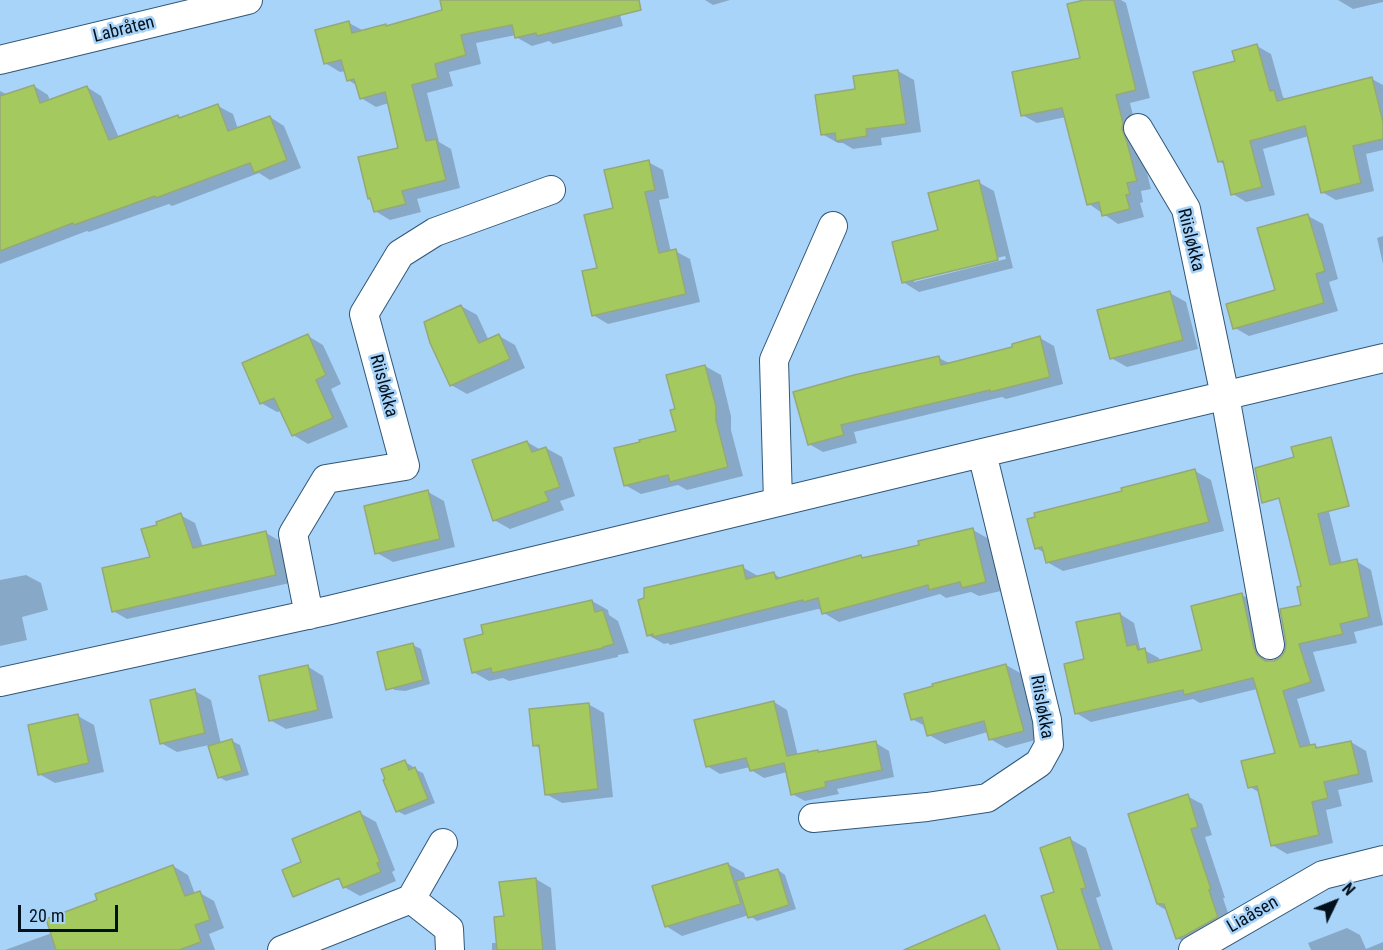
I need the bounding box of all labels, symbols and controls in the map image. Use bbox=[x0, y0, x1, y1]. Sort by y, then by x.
street label: Labråten bbox=[91, 12, 157, 48]
street label: Riisløkka bbox=[1172, 206, 1208, 274]
street label: Riisløkka bbox=[364, 352, 402, 420]
street label: Riisløkka bbox=[1025, 674, 1057, 740]
north arrow bbox=[1305, 872, 1365, 932]
text: N bbox=[1338, 879, 1359, 899]
street label: Liaåsen bbox=[1224, 892, 1282, 938]
scale bar bbox=[21, 893, 122, 931]
text: 20 m bbox=[29, 905, 64, 926]

